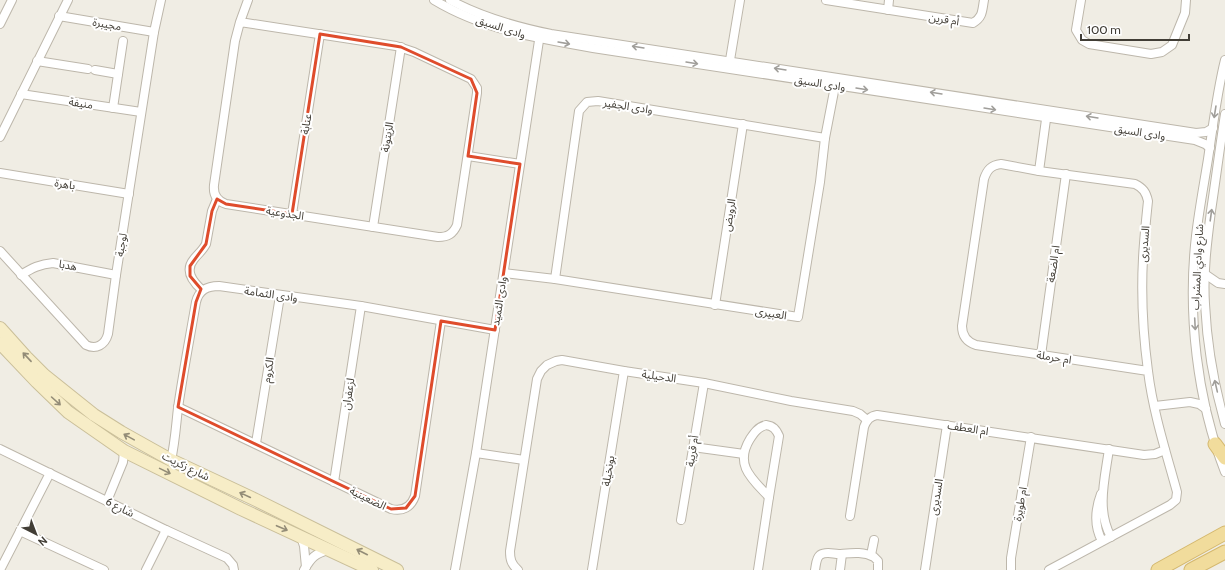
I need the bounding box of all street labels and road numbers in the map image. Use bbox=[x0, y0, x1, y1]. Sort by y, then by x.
street label: أم قرين bbox=[928, 10, 960, 29]
street label: وادى السيق bbox=[474, 12, 528, 42]
street label: مجيبرة bbox=[91, 15, 123, 34]
street label: وادى السيق bbox=[793, 72, 847, 94]
street label: منيفة bbox=[68, 94, 94, 112]
street label: وادى الجفير bbox=[601, 95, 654, 117]
street label: عنابة bbox=[297, 112, 315, 135]
street label: الزيتونة bbox=[378, 121, 396, 153]
street label: وادى السيق bbox=[1113, 121, 1167, 143]
street label: باهرة bbox=[54, 175, 76, 193]
street label: الرويض bbox=[720, 198, 739, 232]
street label: الجذوعية bbox=[265, 203, 305, 223]
street label: شارع وادي المشراب bbox=[1188, 223, 1209, 311]
street label: السديرى bbox=[1135, 225, 1153, 263]
street label: لوجبة bbox=[112, 232, 130, 258]
street label: ام الضعة bbox=[1043, 244, 1064, 284]
street label: هدبا bbox=[58, 257, 78, 274]
street label: وادى الثميد bbox=[488, 275, 510, 327]
street label: وادى الثمامة bbox=[243, 283, 299, 305]
street label: العبيرى bbox=[754, 304, 788, 322]
street label: ام حرملة bbox=[1035, 347, 1072, 368]
street label: الكروم bbox=[259, 356, 278, 384]
street label: الدحيلية bbox=[641, 367, 677, 385]
street label: لزعفران bbox=[339, 377, 357, 411]
street label: ام العطف bbox=[946, 418, 990, 439]
street label: أم قريبة bbox=[683, 434, 702, 468]
street label: شارع زكريت bbox=[159, 448, 212, 485]
street label: بونخيلة bbox=[599, 455, 617, 487]
street label: السديرى bbox=[926, 478, 946, 516]
street label: الضعينية bbox=[347, 483, 389, 513]
street label: ام طويرة bbox=[1010, 486, 1031, 522]
street label: شارع 6 bbox=[103, 494, 137, 521]

